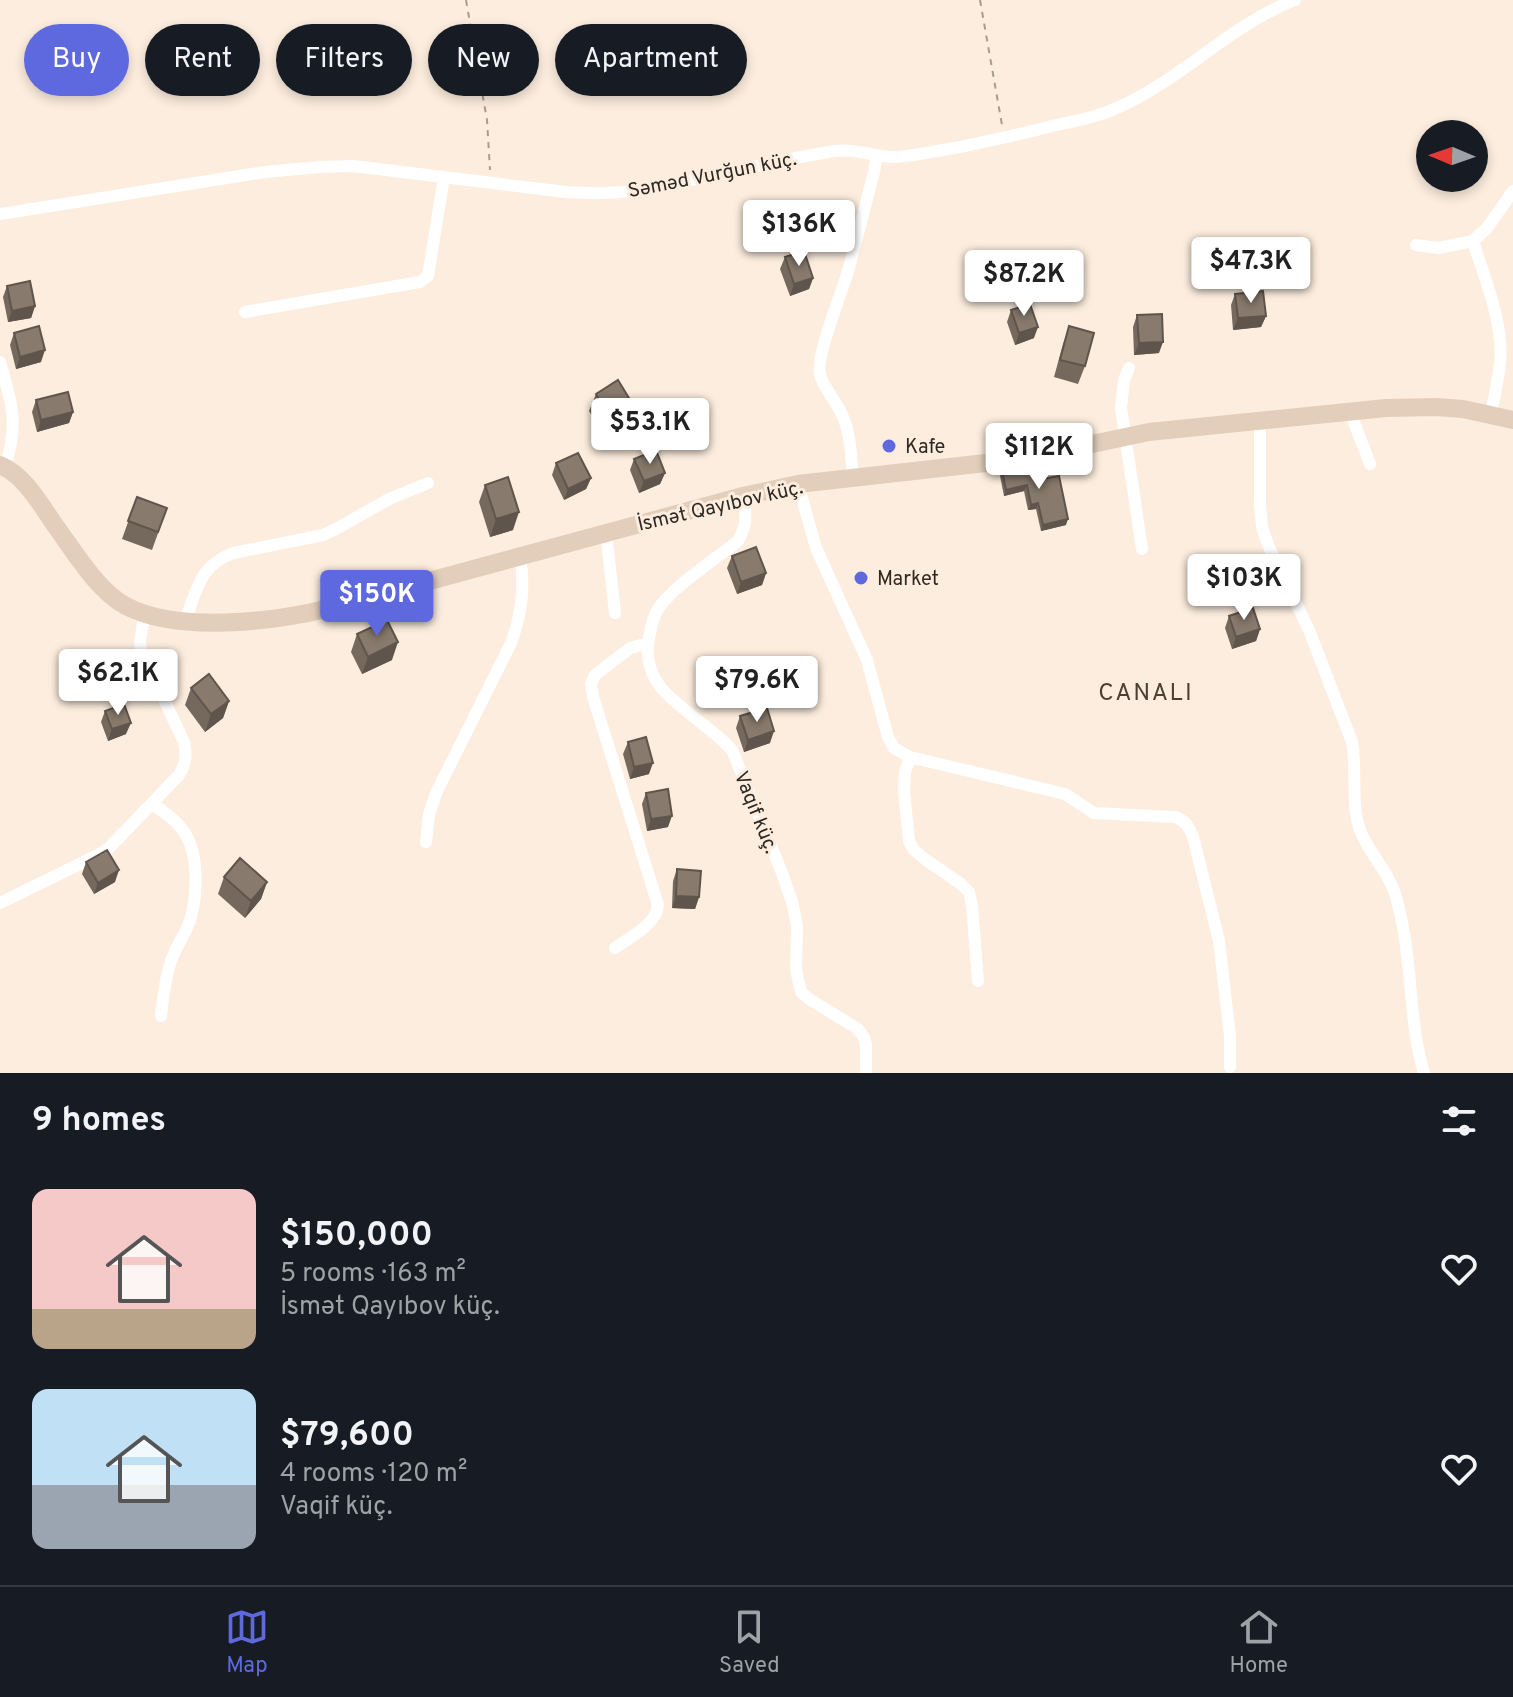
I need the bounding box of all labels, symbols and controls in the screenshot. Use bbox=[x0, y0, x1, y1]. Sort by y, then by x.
chip: Buy bbox=[24, 24, 129, 96]
chip: Rent bbox=[145, 24, 260, 96]
chip: Filters bbox=[276, 24, 412, 96]
chip: New bbox=[428, 24, 539, 96]
chip: Apartment bbox=[555, 24, 747, 96]
north arrow bbox=[1416, 120, 1488, 192]
map controls bbox=[1416, 120, 1488, 192]
street label: Səməd Vurğun küç. bbox=[626, 147, 799, 205]
pin: $136K bbox=[743, 200, 855, 268]
text: $136K bbox=[761, 209, 837, 242]
pin: $47.3K bbox=[1186, 237, 1316, 305]
text: $47.3K bbox=[1209, 246, 1293, 279]
pin: $87.2K bbox=[959, 250, 1089, 318]
text: $87.2K bbox=[983, 259, 1065, 292]
pin: $53.1K bbox=[585, 398, 715, 466]
text: $53.1K bbox=[609, 407, 691, 440]
pin: $112K bbox=[983, 423, 1095, 491]
text: $112K bbox=[1004, 432, 1074, 465]
place label: Kafe bbox=[905, 435, 945, 461]
marker: Kafe bbox=[880, 437, 898, 455]
street label: İsmət Qayıbov küç. bbox=[635, 474, 806, 539]
pin: $103K bbox=[1188, 554, 1300, 622]
text: $103K bbox=[1205, 563, 1283, 596]
place label: Market bbox=[877, 567, 939, 593]
marker: Market bbox=[852, 569, 870, 587]
pin: $150K bbox=[321, 570, 433, 638]
text: $150K bbox=[338, 579, 416, 612]
pin: $62.1K bbox=[53, 649, 183, 717]
pin: $79.6K bbox=[692, 656, 822, 724]
text: $62.1K bbox=[77, 658, 159, 691]
text: $79.6K bbox=[714, 665, 800, 698]
district label: CANALI bbox=[1098, 679, 1194, 709]
street label: Vaqif küç. bbox=[727, 768, 783, 858]
icon: filters bbox=[1437, 1099, 1481, 1143]
text: 9 homes bbox=[32, 1100, 166, 1143]
text: $150,000 bbox=[280, 1215, 433, 1258]
icon: home bbox=[96, 1221, 192, 1317]
icon: heart bbox=[1437, 1247, 1481, 1291]
text: 5 rooms · 163 m² bbox=[280, 1258, 466, 1291]
text: İsmət Qayıbov küç. bbox=[280, 1291, 500, 1324]
text: $79,600 bbox=[280, 1415, 414, 1458]
icon: home bbox=[96, 1421, 192, 1517]
icon: heart bbox=[1437, 1447, 1481, 1491]
text: 4 rooms · 120 m² bbox=[280, 1458, 467, 1491]
text: Vaqif küç. bbox=[280, 1491, 393, 1524]
tab: Map bbox=[225, 1605, 269, 1680]
tab: Saved bbox=[719, 1605, 780, 1680]
tab: Home bbox=[1230, 1605, 1288, 1680]

